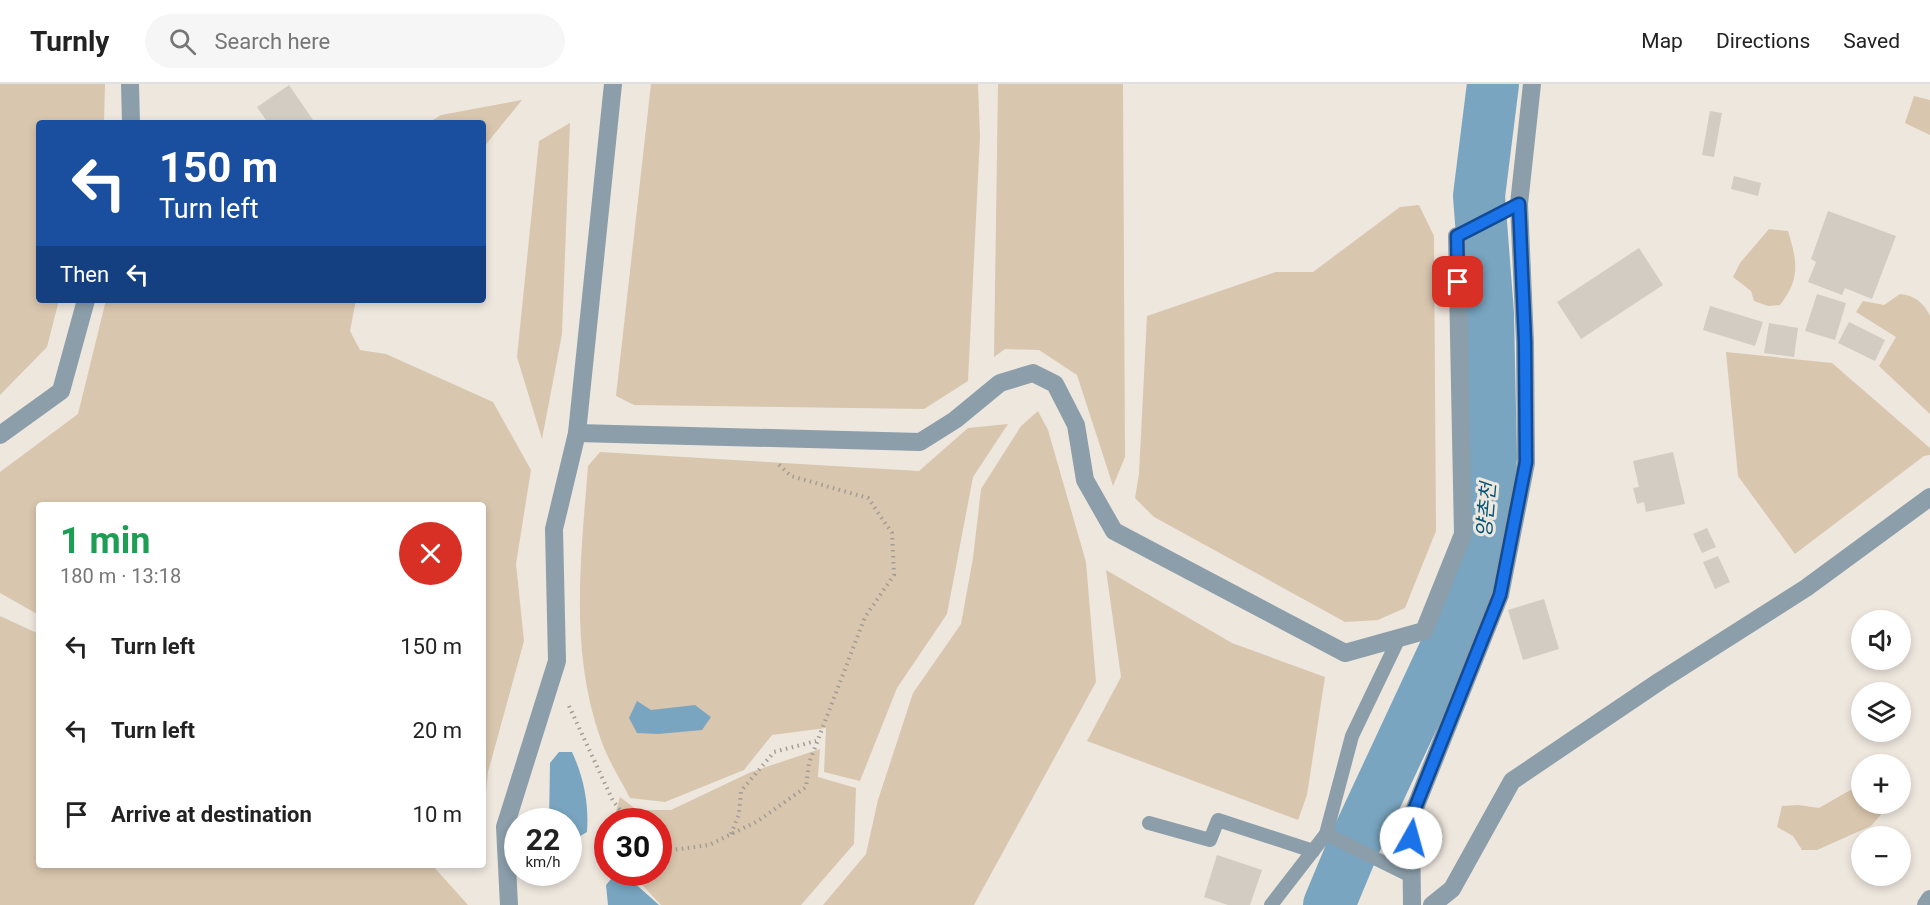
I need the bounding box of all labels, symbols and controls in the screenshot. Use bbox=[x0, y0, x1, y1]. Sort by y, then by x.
search box bbox=[145, 14, 565, 68]
text: Turnly bbox=[30, 25, 109, 58]
icon: search bbox=[166, 25, 199, 58]
text: Search here bbox=[214, 29, 330, 54]
text: Map bbox=[1641, 29, 1683, 53]
text: Directions bbox=[1716, 29, 1810, 53]
text: Saved bbox=[1843, 29, 1900, 53]
text: 150 m bbox=[159, 143, 278, 192]
icon: left bbox=[60, 144, 138, 222]
text: Turn left bbox=[159, 193, 259, 225]
pin bbox=[1432, 256, 1483, 307]
icon: left bbox=[121, 258, 154, 291]
text: Then bbox=[60, 262, 109, 287]
icon: arrive bbox=[1441, 265, 1474, 298]
water label: 양촌천 bbox=[1472, 479, 1501, 539]
text: 1 min bbox=[60, 520, 151, 562]
button: close bbox=[399, 522, 462, 585]
text: 180 m · 13:18 bbox=[60, 564, 181, 588]
map controls bbox=[1851, 610, 1911, 886]
button: sound bbox=[1851, 610, 1911, 670]
icon: left bbox=[60, 630, 93, 663]
text: Turn left bbox=[111, 634, 195, 659]
text: 150 m bbox=[400, 634, 462, 659]
button: layers bbox=[1851, 682, 1911, 742]
icon: left bbox=[60, 714, 93, 747]
text: Turn left bbox=[111, 718, 195, 743]
text: 20 m bbox=[413, 718, 462, 743]
button: + bbox=[1851, 754, 1911, 814]
icon: arrive bbox=[60, 798, 93, 831]
text: Arrive at destination bbox=[111, 802, 312, 827]
text: 10 m bbox=[413, 802, 462, 827]
position arrow bbox=[1379, 806, 1443, 870]
speed limit sign: 30 bbox=[594, 808, 672, 886]
text: 22 bbox=[526, 822, 560, 857]
button: − bbox=[1851, 826, 1911, 886]
text: km/h bbox=[525, 853, 561, 871]

